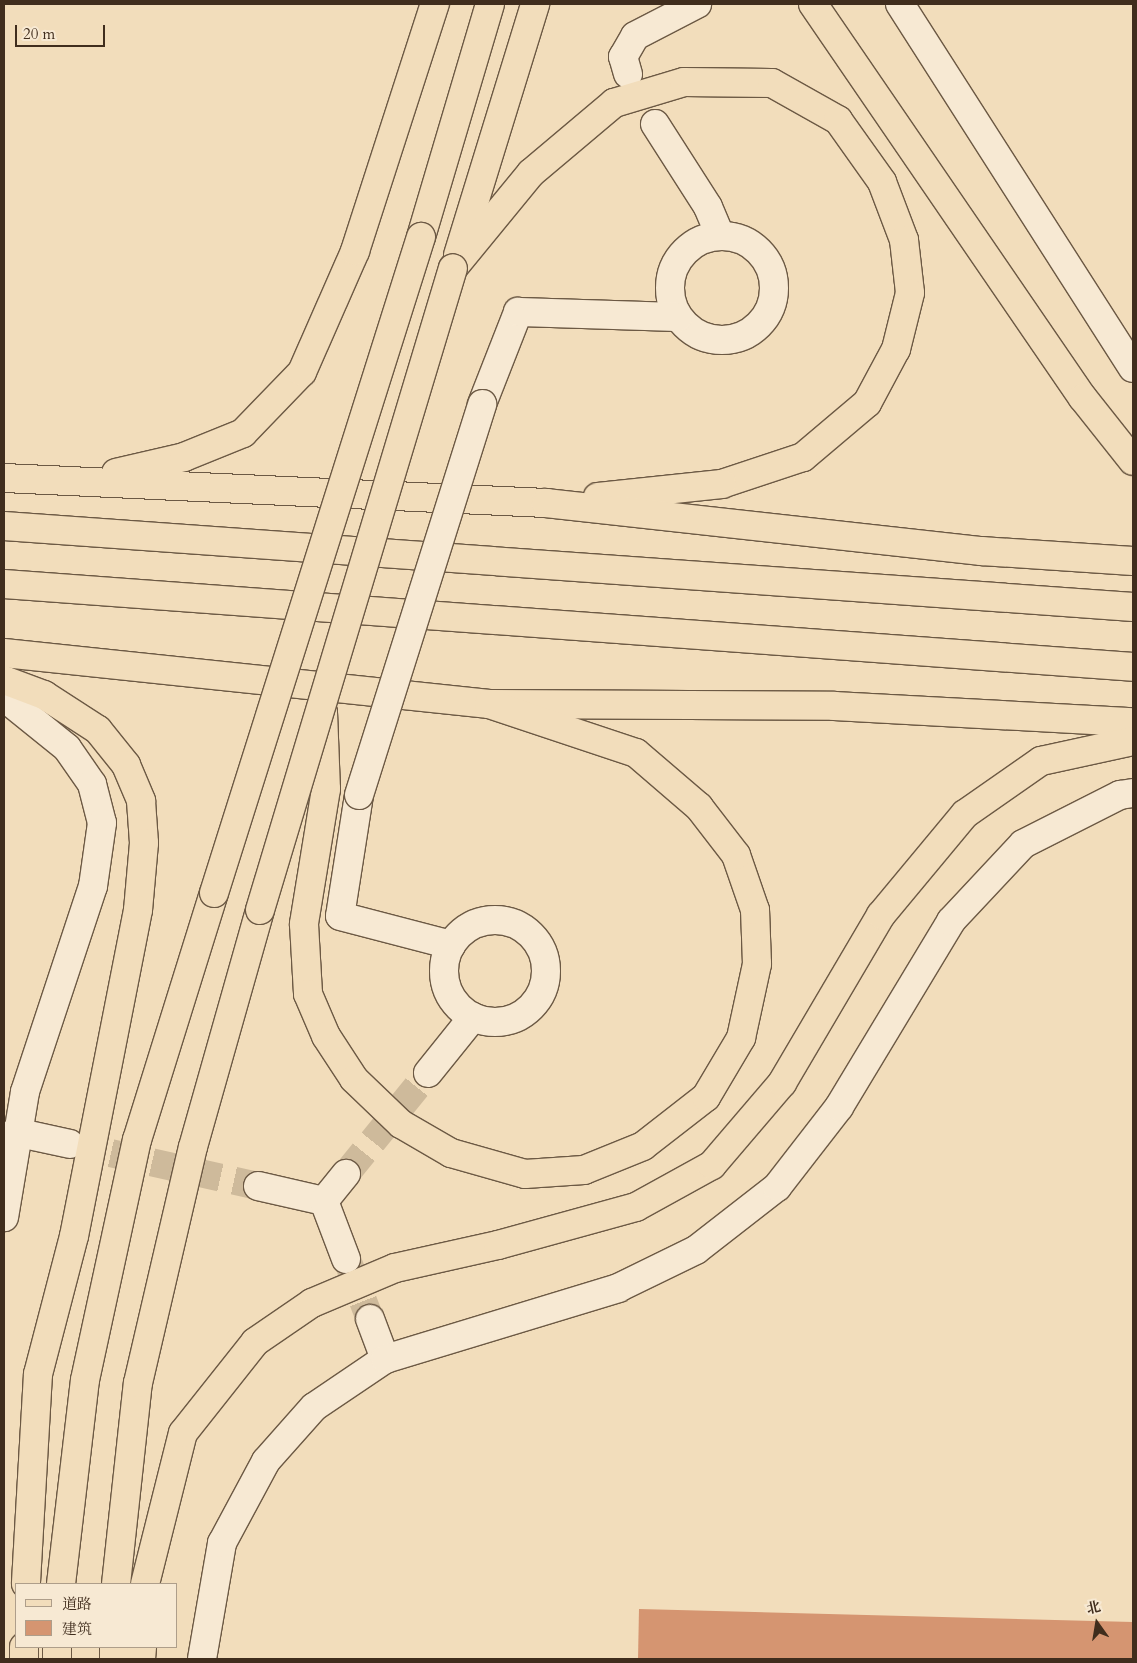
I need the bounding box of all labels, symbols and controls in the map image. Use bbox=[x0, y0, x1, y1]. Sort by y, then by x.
scale bar bbox=[18, 15, 108, 47]
text: 20 m bbox=[23, 24, 55, 44]
legend bbox=[15, 1583, 178, 1648]
text: 道路 bbox=[62, 1594, 92, 1614]
text: 北 bbox=[1085, 1597, 1102, 1619]
north arrow bbox=[1072, 1598, 1122, 1648]
text: 建筑 bbox=[62, 1619, 92, 1639]

